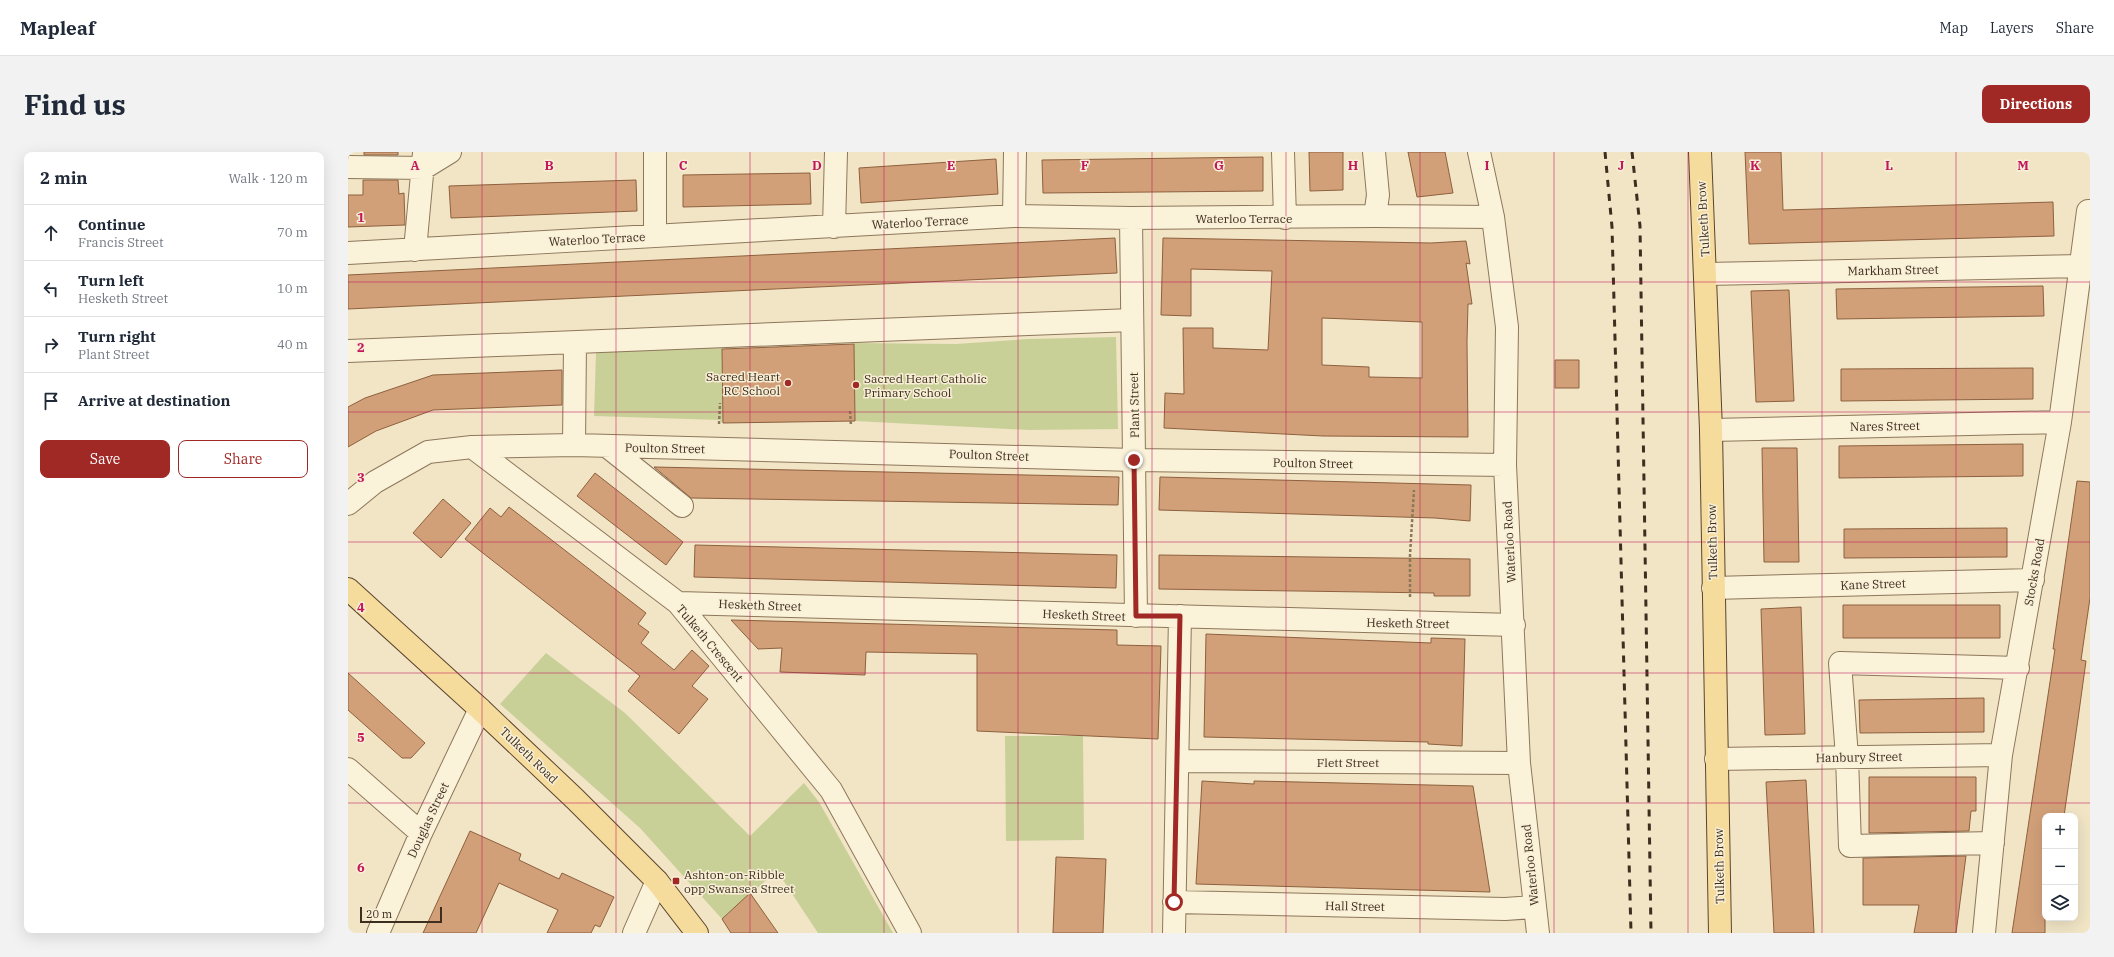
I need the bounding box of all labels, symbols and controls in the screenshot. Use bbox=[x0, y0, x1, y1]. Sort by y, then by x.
text: Mapleaf bbox=[20, 16, 95, 40]
text: Map bbox=[1940, 19, 1968, 37]
text: Layers bbox=[1990, 19, 2034, 37]
text: Share bbox=[2056, 19, 2094, 37]
button: Directions bbox=[1982, 85, 2090, 123]
text: Find us bbox=[24, 86, 126, 123]
text: A bbox=[410, 157, 420, 174]
text: B bbox=[544, 157, 554, 174]
text: C bbox=[679, 157, 688, 174]
text: D bbox=[812, 157, 822, 174]
text: E bbox=[947, 157, 955, 174]
text: F bbox=[1081, 157, 1089, 174]
text: G bbox=[1214, 157, 1224, 174]
text: H bbox=[1348, 157, 1359, 174]
text: I bbox=[1485, 157, 1490, 174]
text: J bbox=[1618, 157, 1625, 174]
text: K bbox=[1750, 157, 1760, 174]
text: L bbox=[1885, 157, 1893, 174]
text: M bbox=[2017, 157, 2029, 174]
text: 2 min bbox=[40, 167, 88, 189]
text: Walk · 120 m bbox=[229, 170, 308, 187]
street label: Tulketh Brow bbox=[1693, 180, 1712, 257]
text: 1 bbox=[357, 209, 365, 226]
street label: Waterloo Terrace bbox=[1196, 211, 1292, 226]
street label: Waterloo Terrace bbox=[871, 212, 969, 232]
text: Continue bbox=[78, 215, 145, 234]
icon: ahead bbox=[40, 222, 62, 244]
text: 70 m bbox=[277, 224, 308, 241]
street label: Waterloo Terrace bbox=[548, 229, 646, 249]
text: Francis Street bbox=[78, 234, 164, 251]
street label: Markham Street bbox=[1847, 262, 1939, 278]
text: Turn left bbox=[78, 271, 144, 290]
icon: left bbox=[40, 278, 62, 300]
text: 10 m bbox=[277, 280, 308, 297]
text: Hesketh Street bbox=[78, 290, 168, 307]
text: Turn right bbox=[78, 327, 156, 346]
icon: right bbox=[40, 334, 62, 356]
text: 40 m bbox=[277, 336, 308, 353]
text: 2 bbox=[357, 339, 365, 356]
text: Plant Street bbox=[78, 346, 150, 363]
place label: Sacred Heart RC School bbox=[706, 369, 780, 398]
place label: Sacred Heart Catholic Primary School bbox=[864, 371, 987, 400]
street label: Plant Street bbox=[1126, 372, 1142, 438]
marker: Sacred Heart RC School bbox=[783, 378, 793, 388]
marker: Sacred Heart Catholic Primary School bbox=[851, 380, 861, 390]
icon: arrive bbox=[40, 390, 62, 412]
text: Arrive at destination bbox=[78, 391, 230, 410]
street label: Nares Street bbox=[1850, 418, 1920, 434]
button: Save bbox=[40, 440, 170, 478]
button: Share bbox=[178, 440, 308, 478]
street label: Poulton Street bbox=[625, 440, 705, 456]
street label: Poulton Street bbox=[949, 446, 1029, 464]
route end bbox=[1125, 451, 1143, 469]
street label: Poulton Street bbox=[1273, 455, 1353, 471]
text: 3 bbox=[357, 469, 365, 486]
street label: Waterloo Road bbox=[1499, 501, 1519, 583]
street label: Tulketh Brow bbox=[1704, 503, 1720, 580]
street label: Stocks Road bbox=[2021, 537, 2047, 607]
street label: Kane Street bbox=[1840, 575, 1906, 593]
street label: Hesketh Street bbox=[718, 596, 802, 614]
text: 4 bbox=[357, 599, 365, 616]
street label: Tulketh Crescent bbox=[673, 601, 747, 685]
street label: Hesketh Street bbox=[1042, 606, 1126, 624]
street label: Hesketh Street bbox=[1366, 615, 1450, 631]
street label: Tulketh Road bbox=[497, 724, 561, 786]
text: 5 bbox=[357, 729, 365, 746]
street label: Hanbury Street bbox=[1815, 749, 1903, 765]
street label: Flett Street bbox=[1317, 755, 1379, 770]
street label: Douglas Street bbox=[404, 780, 452, 860]
map controls bbox=[2042, 813, 2078, 921]
button: + bbox=[2042, 813, 2078, 849]
street label: Waterloo Road bbox=[1518, 823, 1542, 907]
street label: Tulketh Brow bbox=[1711, 827, 1727, 904]
button: − bbox=[2042, 849, 2078, 885]
text: 6 bbox=[357, 859, 365, 876]
place label: Ashton-on-Ribble opp Swansea Street bbox=[684, 867, 794, 896]
marker: Ashton-on-Ribble opp Swansea Street bbox=[671, 876, 681, 886]
button: layers bbox=[2042, 885, 2078, 921]
route start bbox=[1165, 893, 1183, 911]
street label: Hall Street bbox=[1325, 898, 1385, 914]
scale bar bbox=[360, 905, 442, 924]
text: 20 m bbox=[366, 907, 392, 921]

